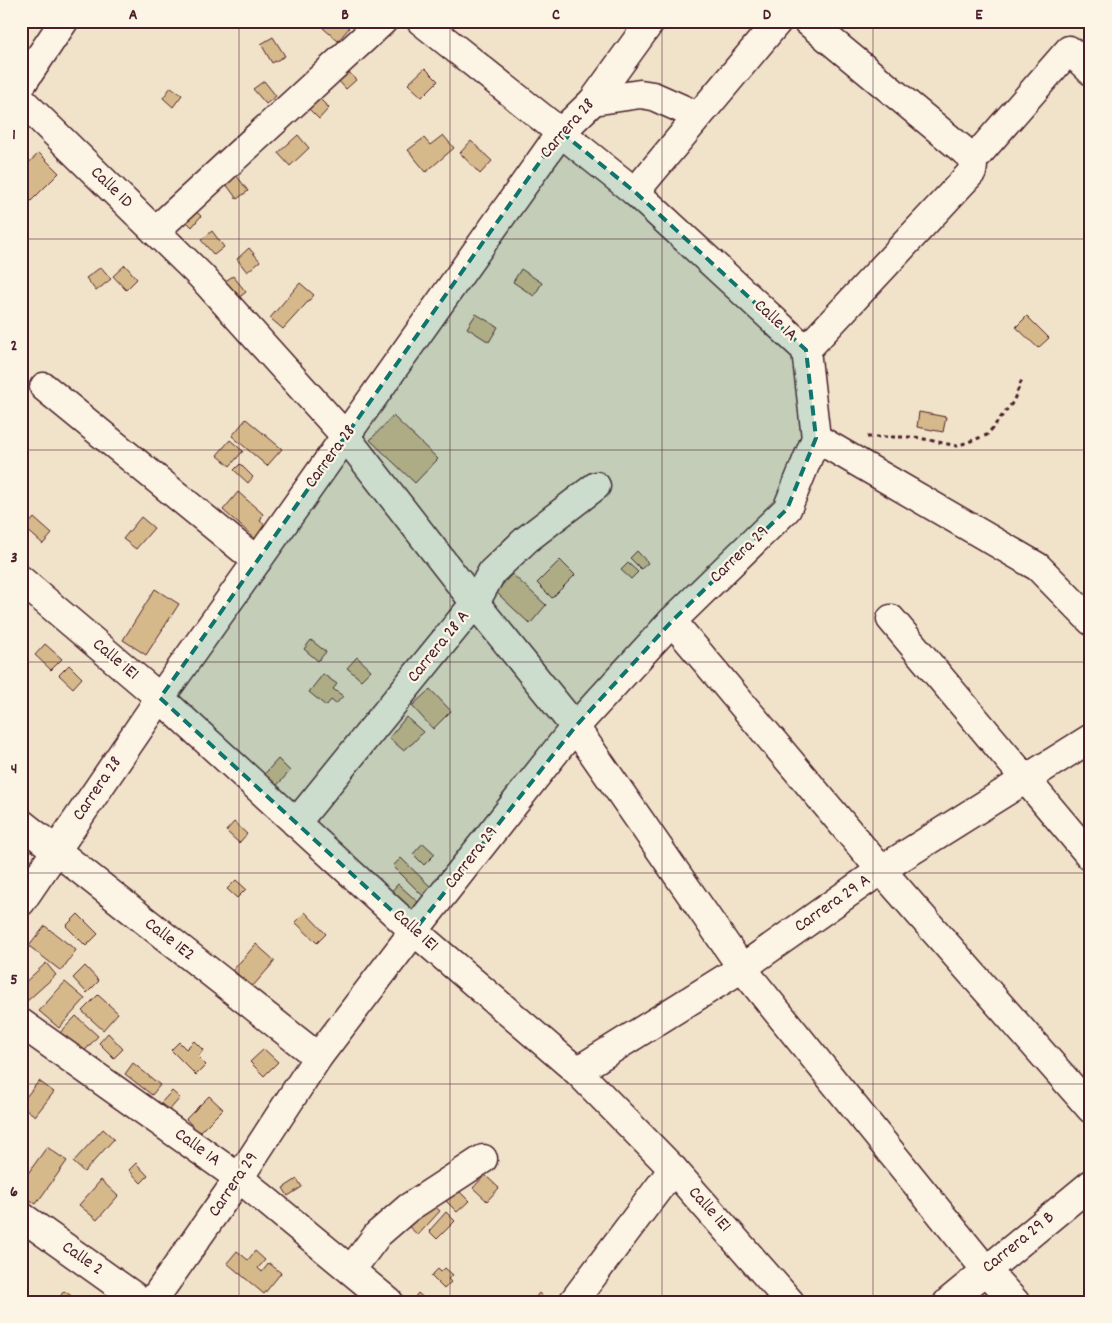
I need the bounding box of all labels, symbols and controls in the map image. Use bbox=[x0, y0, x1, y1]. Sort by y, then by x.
text: A bbox=[129, 4, 138, 27]
text: B bbox=[341, 4, 349, 27]
text: C bbox=[552, 4, 560, 27]
text: D bbox=[763, 4, 772, 27]
text: E bbox=[975, 4, 983, 27]
street label: Carrera 28 bbox=[535, 93, 601, 165]
text: 1 bbox=[12, 124, 16, 147]
street label: Calle 1D bbox=[84, 161, 138, 215]
street label: Calle 1A bbox=[748, 294, 803, 348]
text: 2 bbox=[11, 335, 18, 358]
street label: Carrera 28 bbox=[299, 420, 363, 494]
street label: Carrera 29 bbox=[705, 520, 775, 590]
text: 3 bbox=[10, 547, 18, 570]
street label: Carrera 28 A bbox=[402, 605, 476, 689]
street label: Calle 1E1 bbox=[86, 633, 144, 687]
street label: Carrera 28 bbox=[67, 752, 129, 826]
text: 4 bbox=[11, 758, 17, 781]
street label: Carrera 29 bbox=[439, 821, 505, 895]
street label: Carrera 29 A bbox=[790, 868, 876, 939]
street label: Calle 1E1 bbox=[387, 904, 443, 958]
street label: Calle 1E2 bbox=[138, 912, 200, 968]
text: 5 bbox=[10, 969, 18, 992]
street label: Calle 1A bbox=[169, 1123, 225, 1173]
street label: Carrera 29 bbox=[203, 1147, 265, 1223]
text: 6 bbox=[10, 1181, 18, 1204]
street label: Calle 1E1 bbox=[682, 1182, 736, 1238]
street label: Carrera 29 B bbox=[977, 1206, 1061, 1280]
street label: Calle 2 bbox=[56, 1236, 108, 1282]

